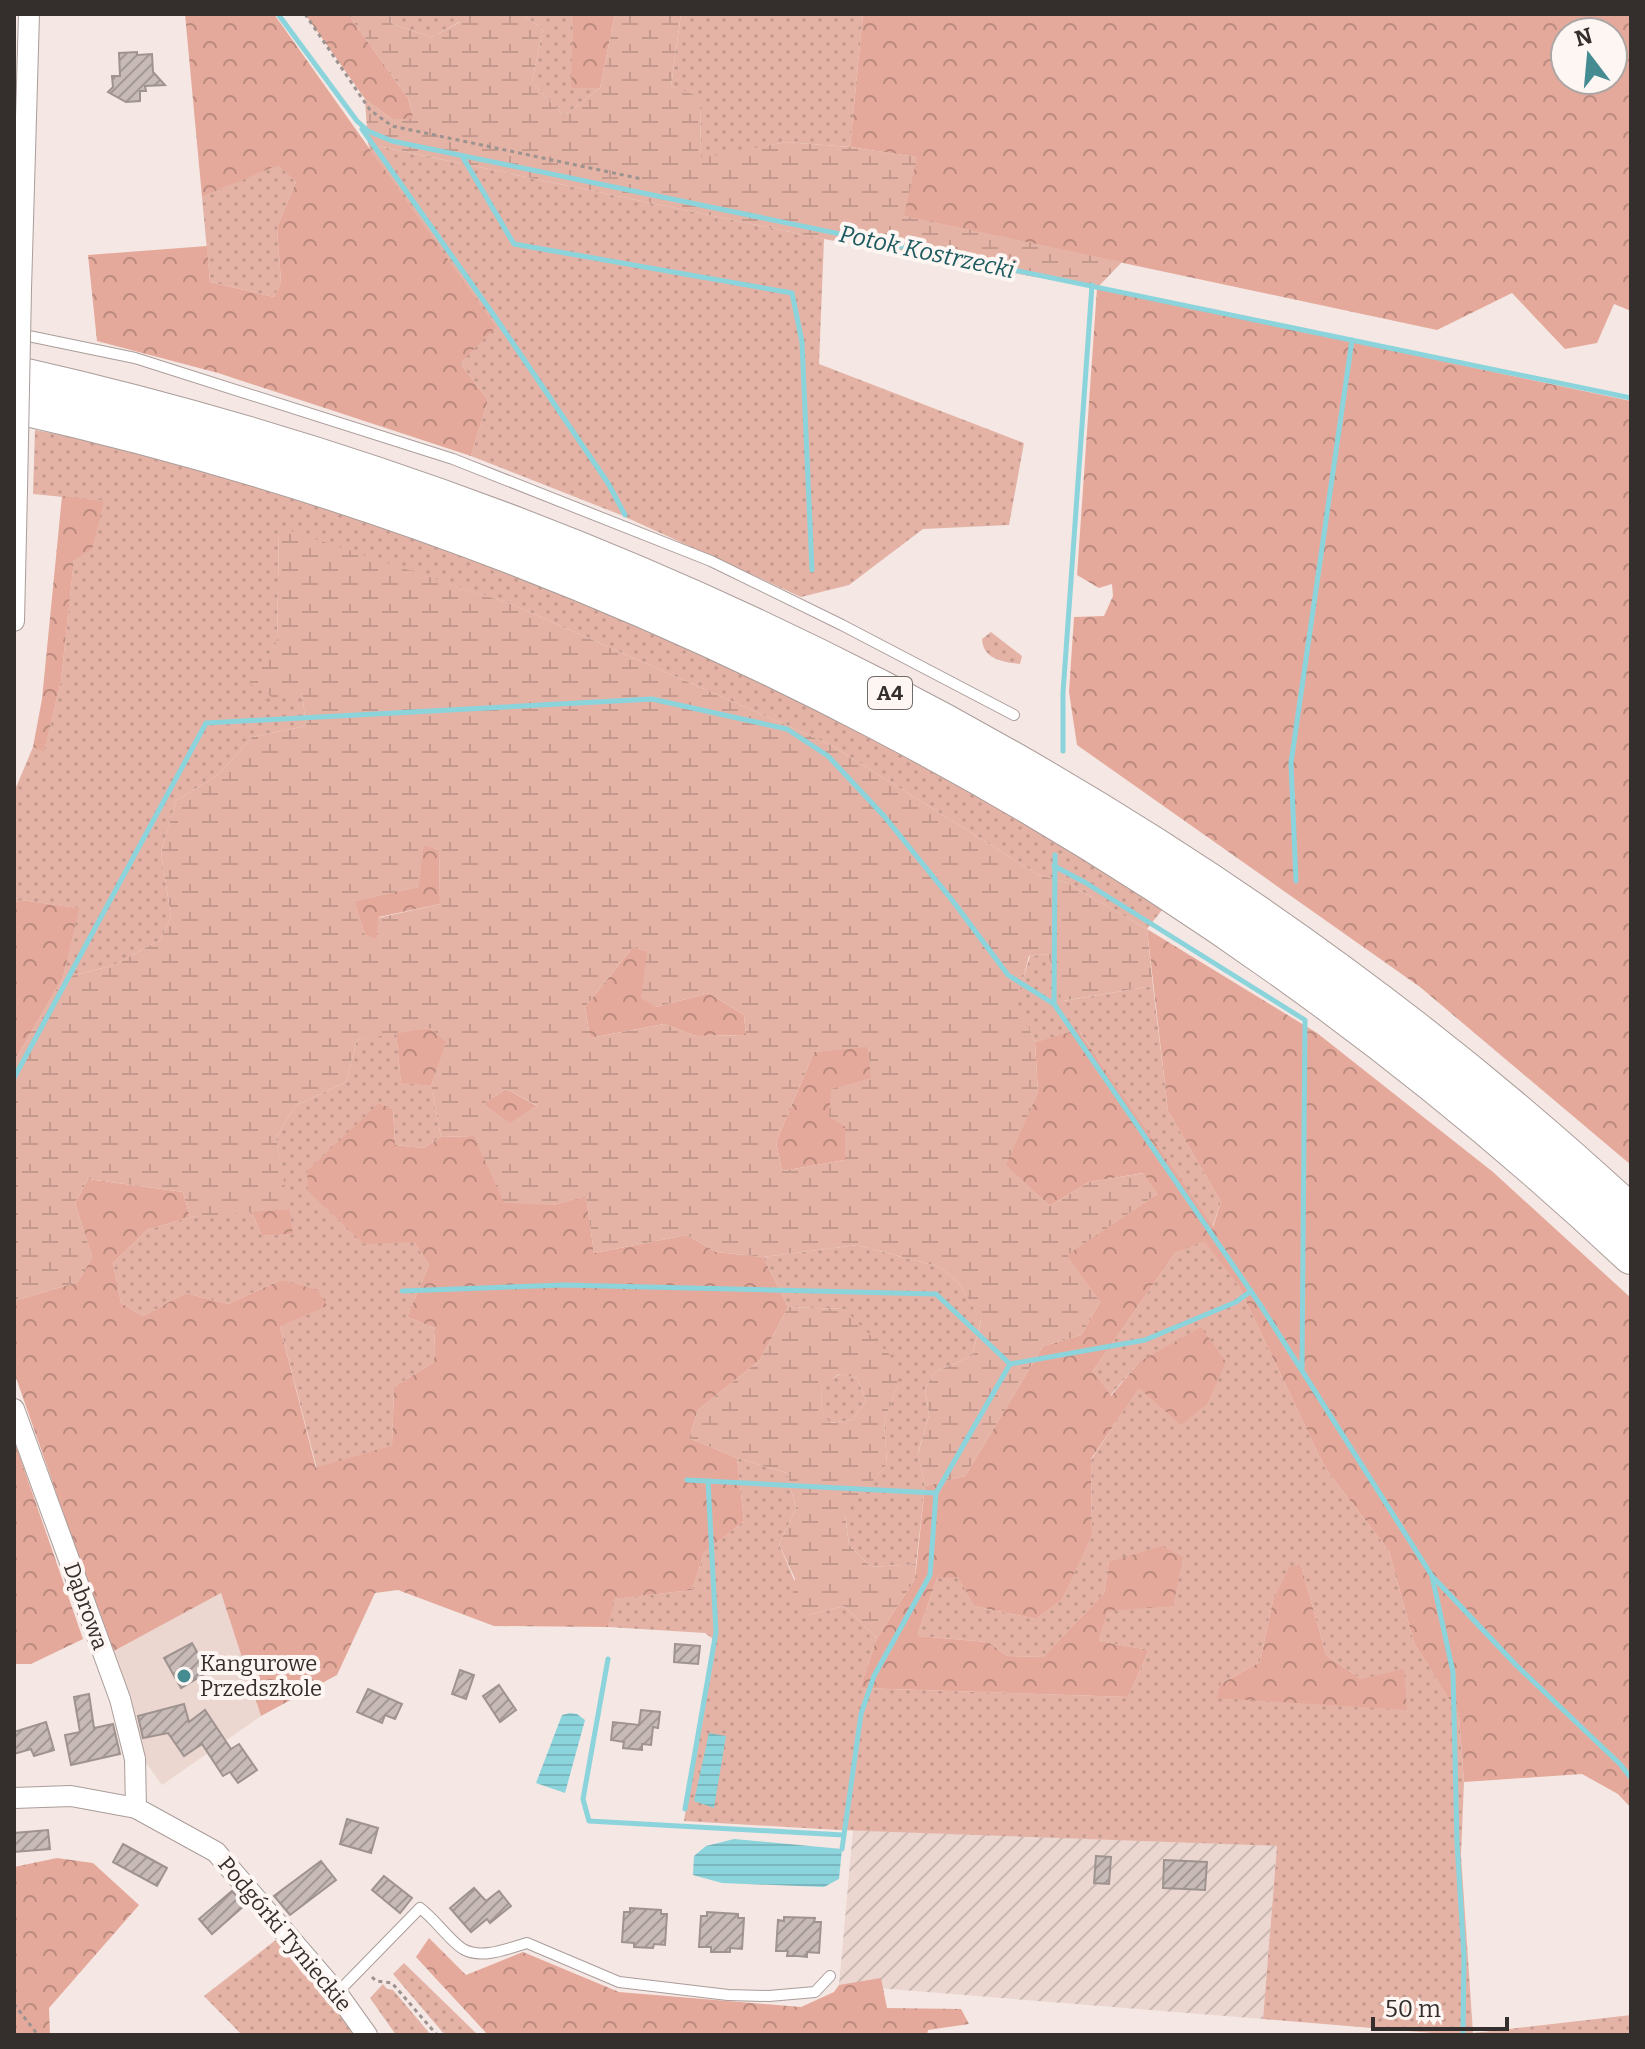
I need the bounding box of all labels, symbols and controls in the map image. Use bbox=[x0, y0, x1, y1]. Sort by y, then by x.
north arrow bbox=[1549, 16, 1629, 96]
text: N bbox=[1572, 22, 1596, 53]
water label: Potok Kostrzecki bbox=[837, 220, 1017, 284]
road number: A4 bbox=[868, 677, 912, 709]
street label: Dąbrowa bbox=[58, 1559, 114, 1653]
place label: Kangurowe Przedszkole bbox=[200, 1650, 322, 1702]
marker: Kangurowe Przedszkole bbox=[175, 1667, 193, 1685]
street label: Podgórki Tynieckie bbox=[212, 1851, 358, 2017]
scale bar bbox=[1373, 1981, 1507, 2031]
text: 50 m bbox=[1385, 1995, 1441, 2023]

